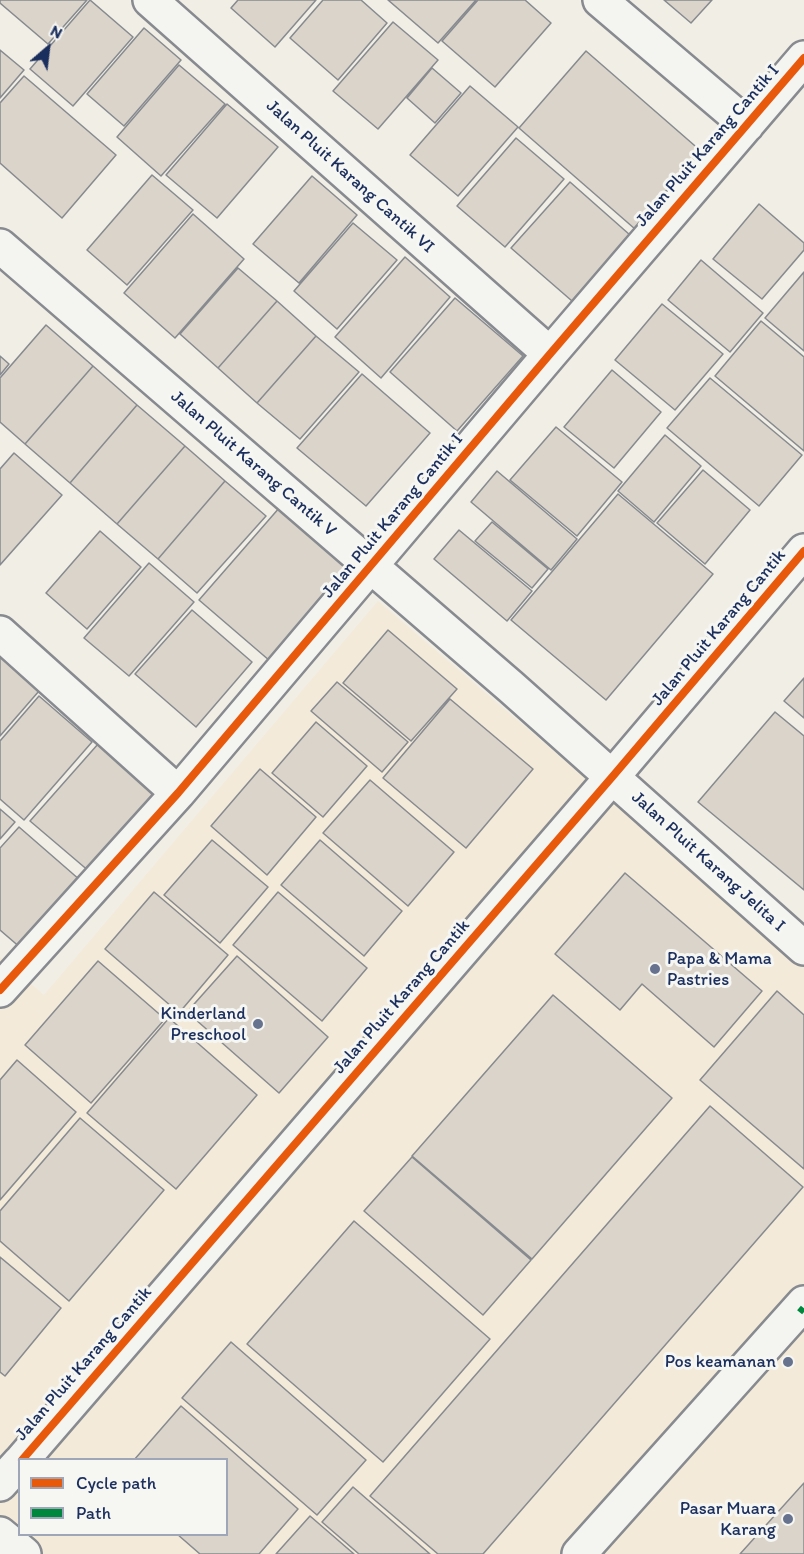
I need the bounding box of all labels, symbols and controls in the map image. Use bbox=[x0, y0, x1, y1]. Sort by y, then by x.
north arrow bbox=[18, 18, 78, 78]
text: N bbox=[47, 21, 66, 43]
street label: Jalan Pluit Karang Cantik I bbox=[631, 60, 785, 232]
street label: Jalan Pluit Karang Cantik VI bbox=[261, 96, 439, 258]
street label: Jalan Pluit Karang Cantik V bbox=[166, 386, 340, 542]
street label: Jalan Pluit Karang Cantik I bbox=[318, 429, 468, 603]
street label: Jalan Pluit Karang Cantik bbox=[647, 545, 791, 711]
street label: Jalan Pluit Karang Jelita I bbox=[627, 787, 789, 937]
street label: Jalan Pluit Karang Cantik bbox=[329, 915, 475, 1079]
place label: Papa & Mama Pastries bbox=[667, 948, 772, 990]
marker: Papa & Mama Pastries bbox=[648, 962, 662, 976]
place label: Kinderland Preschool bbox=[161, 1003, 246, 1046]
marker: Kinderland Preschool bbox=[251, 1017, 265, 1031]
street label: Jalan Pluit Karang Cantik bbox=[11, 1282, 157, 1446]
place label: Pos keamanan bbox=[665, 1351, 776, 1373]
marker: Pos keamanan bbox=[781, 1355, 795, 1369]
legend bbox=[18, 1458, 228, 1536]
text: Cycle path bbox=[76, 1472, 156, 1494]
place label: Pasar Muara Karang bbox=[680, 1498, 776, 1540]
text: Path bbox=[76, 1502, 111, 1524]
marker: Pasar Muara Karang bbox=[781, 1512, 795, 1526]

